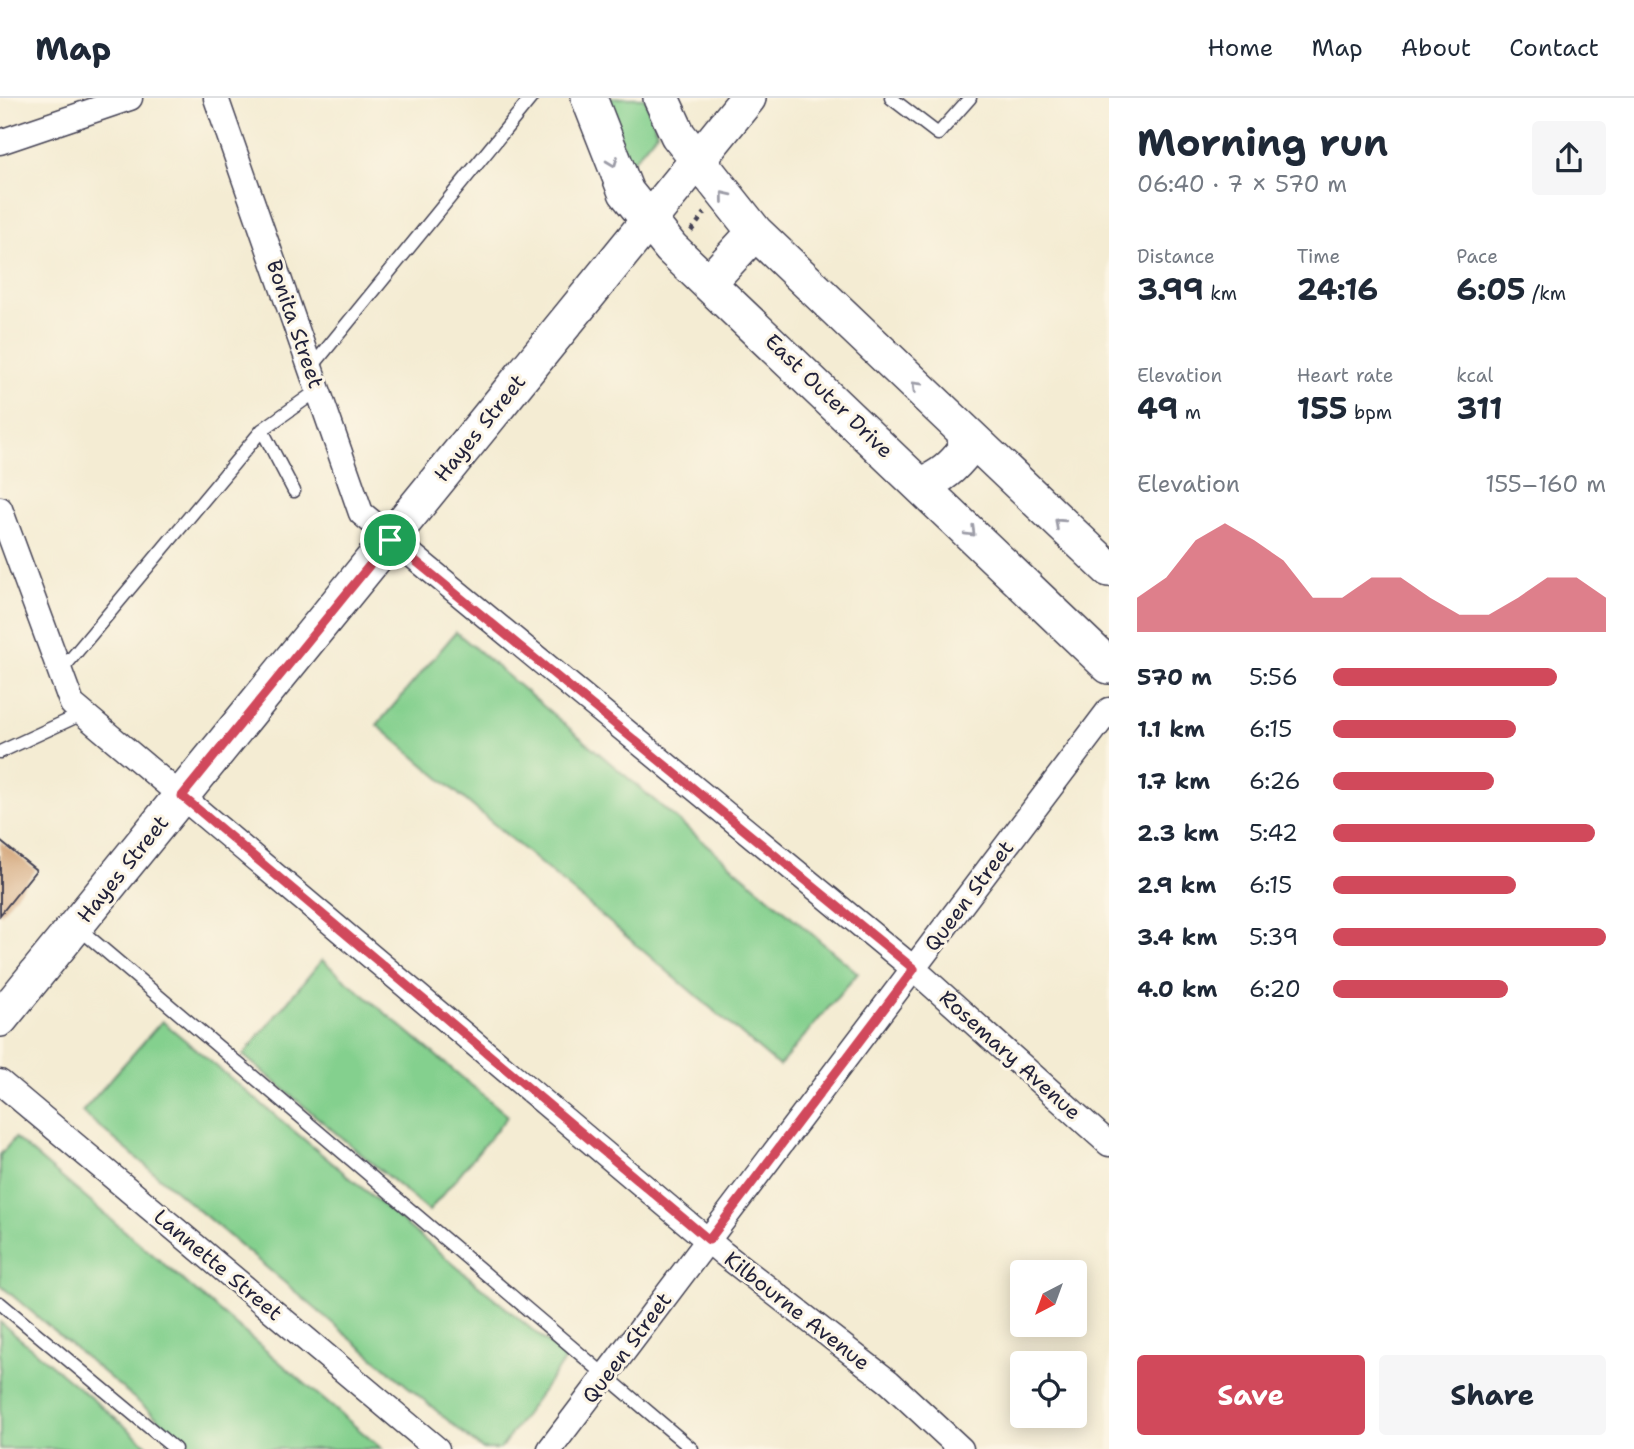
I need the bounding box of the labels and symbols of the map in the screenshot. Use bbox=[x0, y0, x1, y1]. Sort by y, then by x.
one-way arrow bbox=[605, 155, 619, 167]
one-way arrow bbox=[721, 191, 733, 204]
street label: Bonita Street bbox=[260, 256, 330, 392]
street label: East Outer Drive bbox=[759, 328, 899, 464]
street label: Hayes Street bbox=[428, 368, 532, 488]
one-way arrow bbox=[911, 382, 924, 395]
pin bbox=[360, 510, 420, 570]
one-way arrow bbox=[1054, 518, 1067, 531]
one-way arrow bbox=[963, 524, 976, 537]
street label: Hayes Street bbox=[71, 809, 175, 929]
street label: Queen Street bbox=[918, 835, 1020, 957]
street label: Rosemary Avenue bbox=[933, 984, 1087, 1126]
street label: Lannette Street bbox=[148, 1203, 288, 1327]
street label: Kilbourne Avenue bbox=[718, 1245, 876, 1377]
north arrow bbox=[1010, 1260, 1087, 1337]
street label: Queen Street bbox=[576, 1287, 678, 1409]

